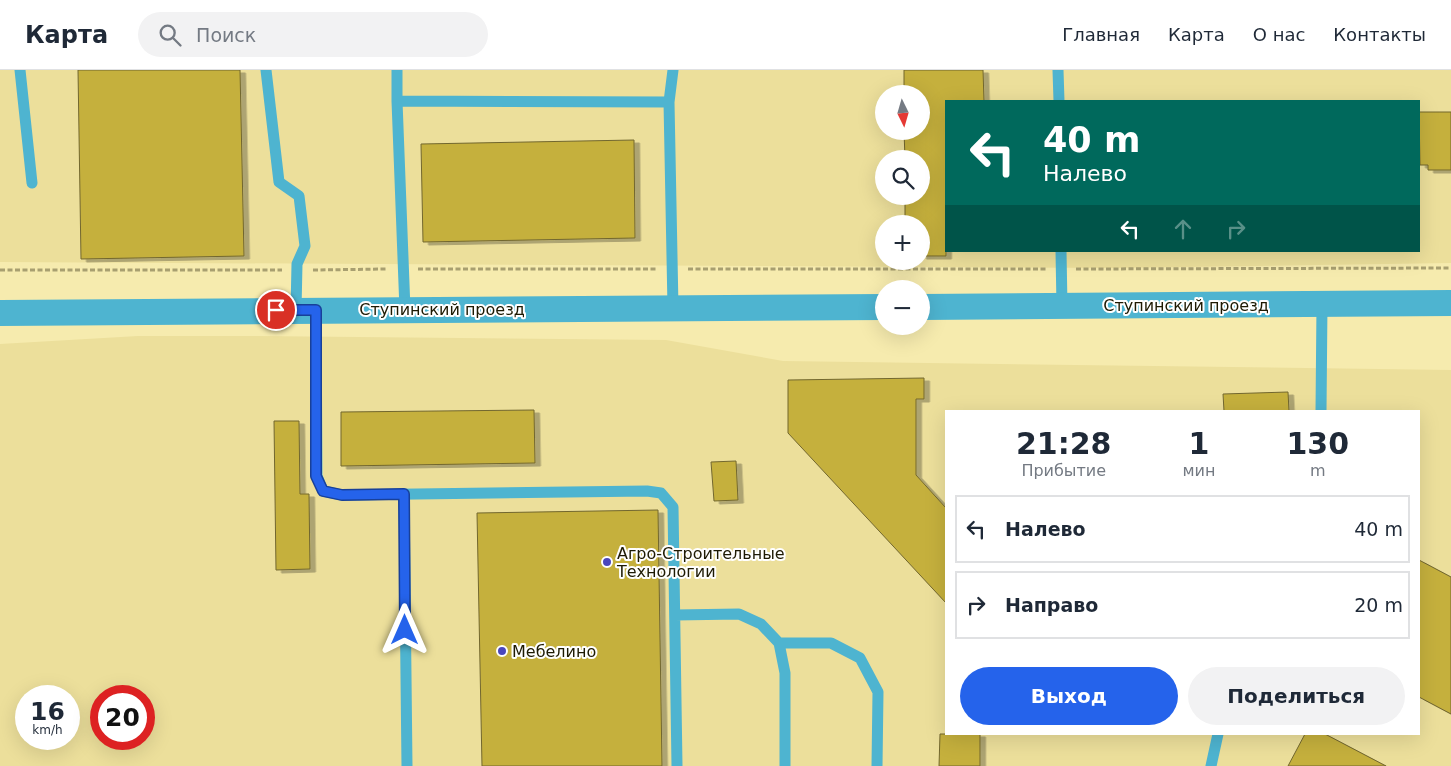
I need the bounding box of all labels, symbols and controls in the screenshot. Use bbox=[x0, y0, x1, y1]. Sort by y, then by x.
search box bbox=[138, 12, 488, 57]
text: Карта bbox=[25, 21, 108, 49]
icon: search bbox=[156, 21, 184, 49]
text: Поиск bbox=[196, 24, 256, 46]
text: Главная bbox=[1062, 24, 1140, 45]
text: Карта bbox=[1168, 24, 1225, 45]
text: О нас bbox=[1253, 24, 1305, 45]
text: Контакты bbox=[1333, 24, 1426, 45]
north arrow bbox=[875, 85, 930, 140]
map controls bbox=[875, 85, 930, 335]
icon: left bbox=[960, 120, 1025, 185]
text: 40 m bbox=[1043, 120, 1140, 160]
button: search bbox=[875, 150, 930, 205]
text: Налево bbox=[1043, 161, 1127, 186]
button: + bbox=[875, 215, 930, 270]
icon: left bbox=[1116, 215, 1144, 243]
icon: ahead bbox=[1169, 215, 1197, 243]
icon: right bbox=[1222, 215, 1250, 243]
button: − bbox=[875, 280, 930, 335]
pin bbox=[255, 289, 297, 331]
icon: arrive bbox=[262, 296, 290, 324]
street label: Ступинский проезд bbox=[1103, 296, 1269, 315]
street label: Ступинский проезд bbox=[359, 300, 525, 319]
text: 21:28 bbox=[1016, 426, 1111, 461]
text: 1 bbox=[1189, 426, 1209, 461]
text: 130 bbox=[1286, 426, 1349, 461]
text: Прибытие bbox=[1021, 461, 1106, 480]
text: мин bbox=[1182, 461, 1215, 480]
text: m bbox=[1310, 461, 1326, 480]
icon: left bbox=[962, 515, 990, 543]
text: Налево bbox=[1005, 518, 1086, 540]
text: 40 m bbox=[1354, 518, 1403, 540]
place label: Агро-Строительные Технологии bbox=[616, 544, 785, 581]
marker: Агро-Строительные Технологии bbox=[601, 556, 613, 568]
icon: right bbox=[962, 591, 990, 619]
text: Направо bbox=[1005, 594, 1098, 616]
text: 20 m bbox=[1354, 594, 1403, 616]
position arrow bbox=[378, 603, 430, 655]
place label: Мебелино bbox=[512, 642, 596, 661]
marker: Мебелино bbox=[496, 645, 508, 657]
button: Выход bbox=[960, 667, 1178, 725]
button: Поделиться bbox=[1188, 667, 1405, 725]
speed limit sign: 20 bbox=[90, 685, 155, 750]
text: 16 bbox=[30, 697, 65, 726]
text: km/h bbox=[32, 723, 63, 737]

